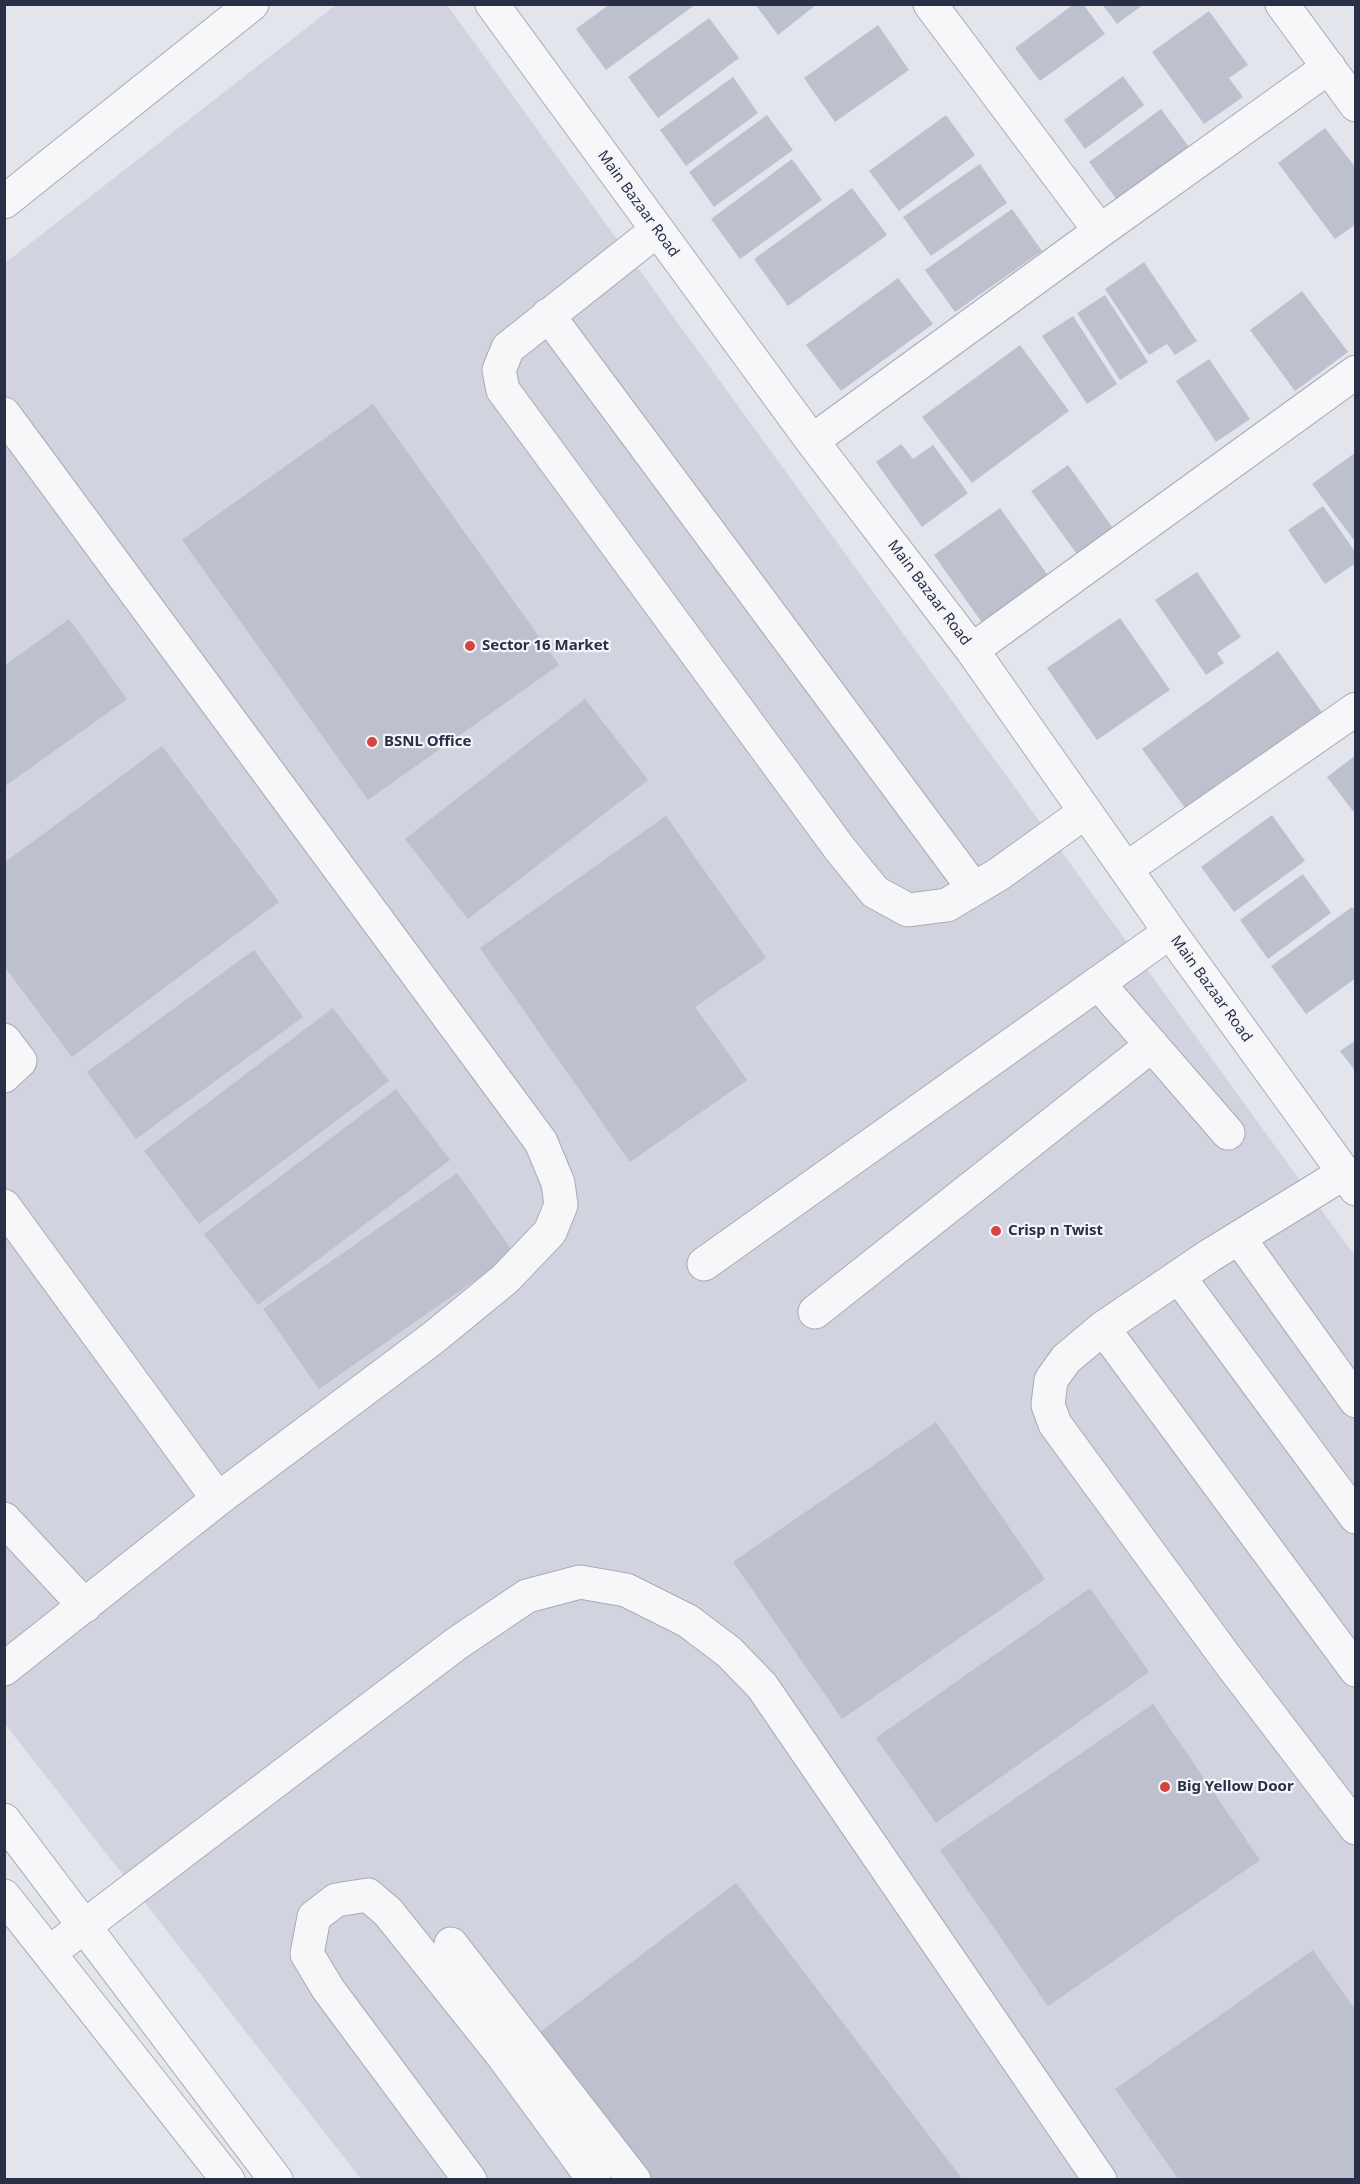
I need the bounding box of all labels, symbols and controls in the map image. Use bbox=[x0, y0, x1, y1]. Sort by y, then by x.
street label: Main Bazaar Road bbox=[593, 147, 683, 261]
street label: Main Bazaar Road bbox=[884, 537, 974, 649]
place label: Sector 16 Market bbox=[482, 637, 609, 655]
marker: Sector 16 Market bbox=[463, 639, 477, 653]
place label: BSNL Office bbox=[384, 733, 471, 751]
marker: BSNL Office bbox=[365, 735, 379, 749]
street label: Main Bazaar Road bbox=[1166, 932, 1256, 1046]
place label: Crisp n Twist bbox=[1008, 1222, 1103, 1240]
marker: Crisp n Twist bbox=[989, 1224, 1003, 1238]
place label: Big Yellow Door bbox=[1177, 1778, 1294, 1796]
marker: Big Yellow Door bbox=[1158, 1780, 1172, 1794]

